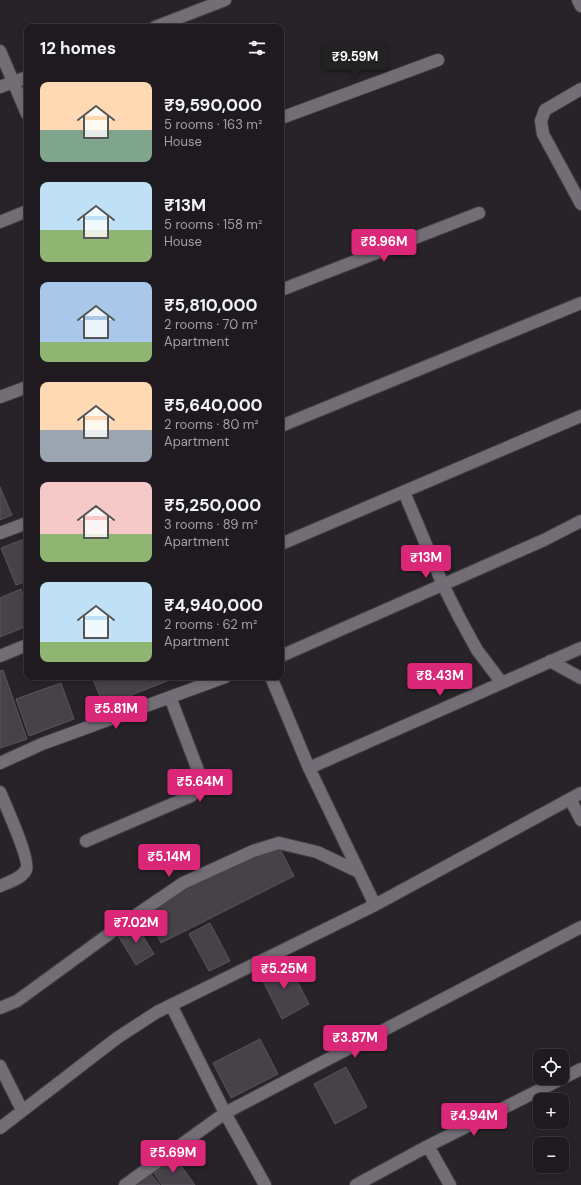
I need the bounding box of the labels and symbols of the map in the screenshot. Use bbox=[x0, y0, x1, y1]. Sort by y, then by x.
pin: ₹9.59M bbox=[322, 44, 388, 78]
pin: ₹8.96M bbox=[351, 229, 417, 263]
pin: ₹13M bbox=[402, 545, 450, 579]
pin: ₹8.43M bbox=[407, 663, 473, 697]
pin: ₹5.81M bbox=[83, 696, 149, 730]
pin: ₹5.64M bbox=[167, 769, 233, 803]
pin: ₹5.14M bbox=[136, 844, 202, 878]
pin: ₹7.02M bbox=[103, 910, 169, 944]
pin: ₹5.25M bbox=[251, 956, 317, 990]
pin: ₹3.87M bbox=[322, 1025, 388, 1059]
pin: ₹4.94M bbox=[441, 1103, 507, 1137]
pin: ₹5.69M bbox=[140, 1140, 206, 1174]

